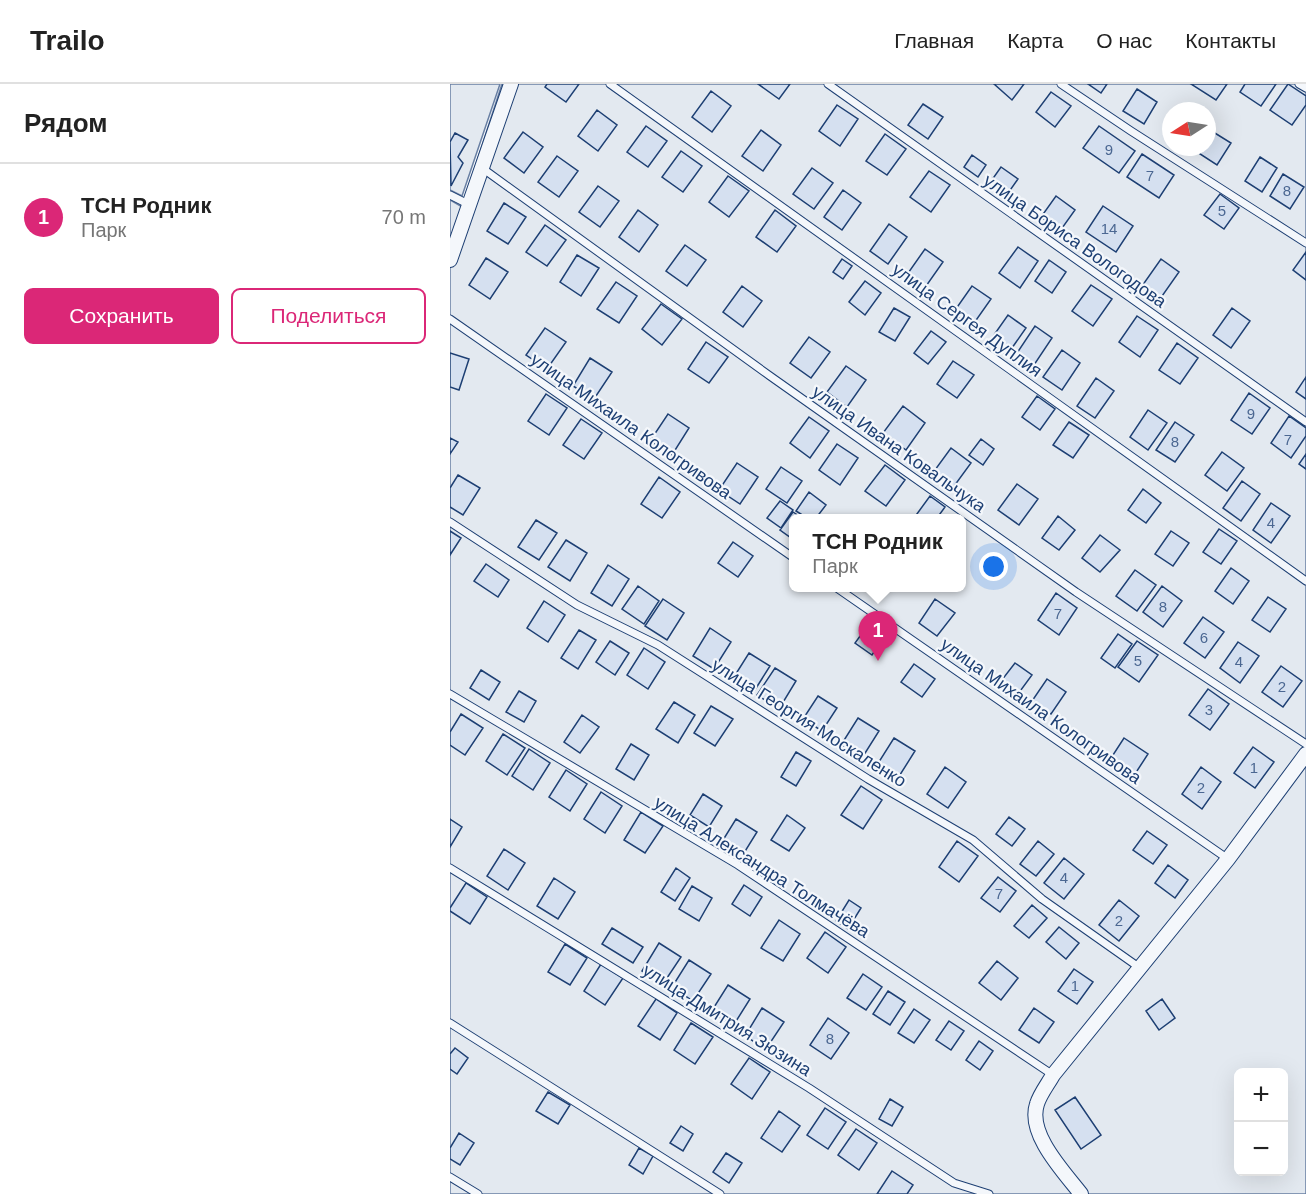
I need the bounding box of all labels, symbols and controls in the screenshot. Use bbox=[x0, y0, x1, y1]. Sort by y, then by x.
text: Trailo bbox=[30, 25, 105, 56]
text: Главная bbox=[894, 29, 974, 52]
text: Карта bbox=[1007, 29, 1063, 52]
text: О нас bbox=[1096, 29, 1152, 52]
text: Контакты bbox=[1185, 29, 1276, 52]
north arrow bbox=[1162, 102, 1216, 156]
text: Рядом bbox=[24, 108, 107, 138]
house number: 9 bbox=[1105, 141, 1113, 158]
house number: 7 bbox=[1146, 167, 1154, 184]
street label: улица Бориса Вологодова bbox=[980, 170, 1171, 312]
house number: 8 bbox=[1283, 182, 1291, 199]
text: ТСН Родник bbox=[81, 193, 211, 218]
house number: 5 bbox=[1218, 202, 1226, 219]
text: 1 bbox=[38, 206, 49, 228]
text: 70 m bbox=[382, 206, 426, 228]
text: Парк bbox=[81, 219, 126, 241]
house number: 14 bbox=[1101, 220, 1117, 237]
street label: улица Сергея Дуплия bbox=[888, 259, 1046, 381]
button: Сохранить bbox=[24, 288, 219, 344]
button: Поделиться bbox=[231, 288, 426, 344]
street label: улица Михаила Кологривова bbox=[527, 349, 736, 504]
street label: улица Ивана Ковальчука bbox=[809, 381, 990, 517]
house number: 9 bbox=[1247, 405, 1255, 422]
house number: 7 bbox=[1284, 431, 1292, 448]
house number: 8 bbox=[1171, 433, 1179, 450]
popup bbox=[789, 514, 966, 592]
house number: 4 bbox=[1267, 514, 1275, 531]
text: ТСН Родник bbox=[812, 529, 943, 554]
your location bbox=[979, 552, 1008, 581]
text: Парк bbox=[812, 555, 858, 577]
house number: 8 bbox=[1159, 598, 1167, 615]
house number: 7 bbox=[1054, 605, 1062, 622]
pin: 1 bbox=[858, 612, 898, 661]
house number: 6 bbox=[1200, 629, 1208, 646]
street label: улица Михаила Кологривова bbox=[937, 634, 1146, 789]
house number: 5 bbox=[1134, 652, 1142, 669]
house number: 4 bbox=[1235, 653, 1243, 670]
street label: улица Георгия Москаленко bbox=[708, 655, 910, 791]
house number: 2 bbox=[1278, 678, 1286, 695]
house number: 3 bbox=[1205, 701, 1213, 718]
house number: 1 bbox=[1250, 759, 1258, 776]
house number: 2 bbox=[1197, 779, 1205, 796]
street label: улица Александра Толмачёва bbox=[651, 792, 874, 942]
house number: 4 bbox=[1060, 869, 1068, 886]
house number: 7 bbox=[995, 885, 1003, 902]
house number: 2 bbox=[1115, 912, 1123, 929]
street label: улица Дмитрия Зюзина bbox=[639, 960, 816, 1081]
house number: 1 bbox=[1071, 977, 1079, 994]
house number: 8 bbox=[826, 1030, 834, 1047]
map controls bbox=[1234, 1068, 1288, 1176]
button: + bbox=[1234, 1068, 1288, 1122]
button: − bbox=[1234, 1122, 1288, 1176]

